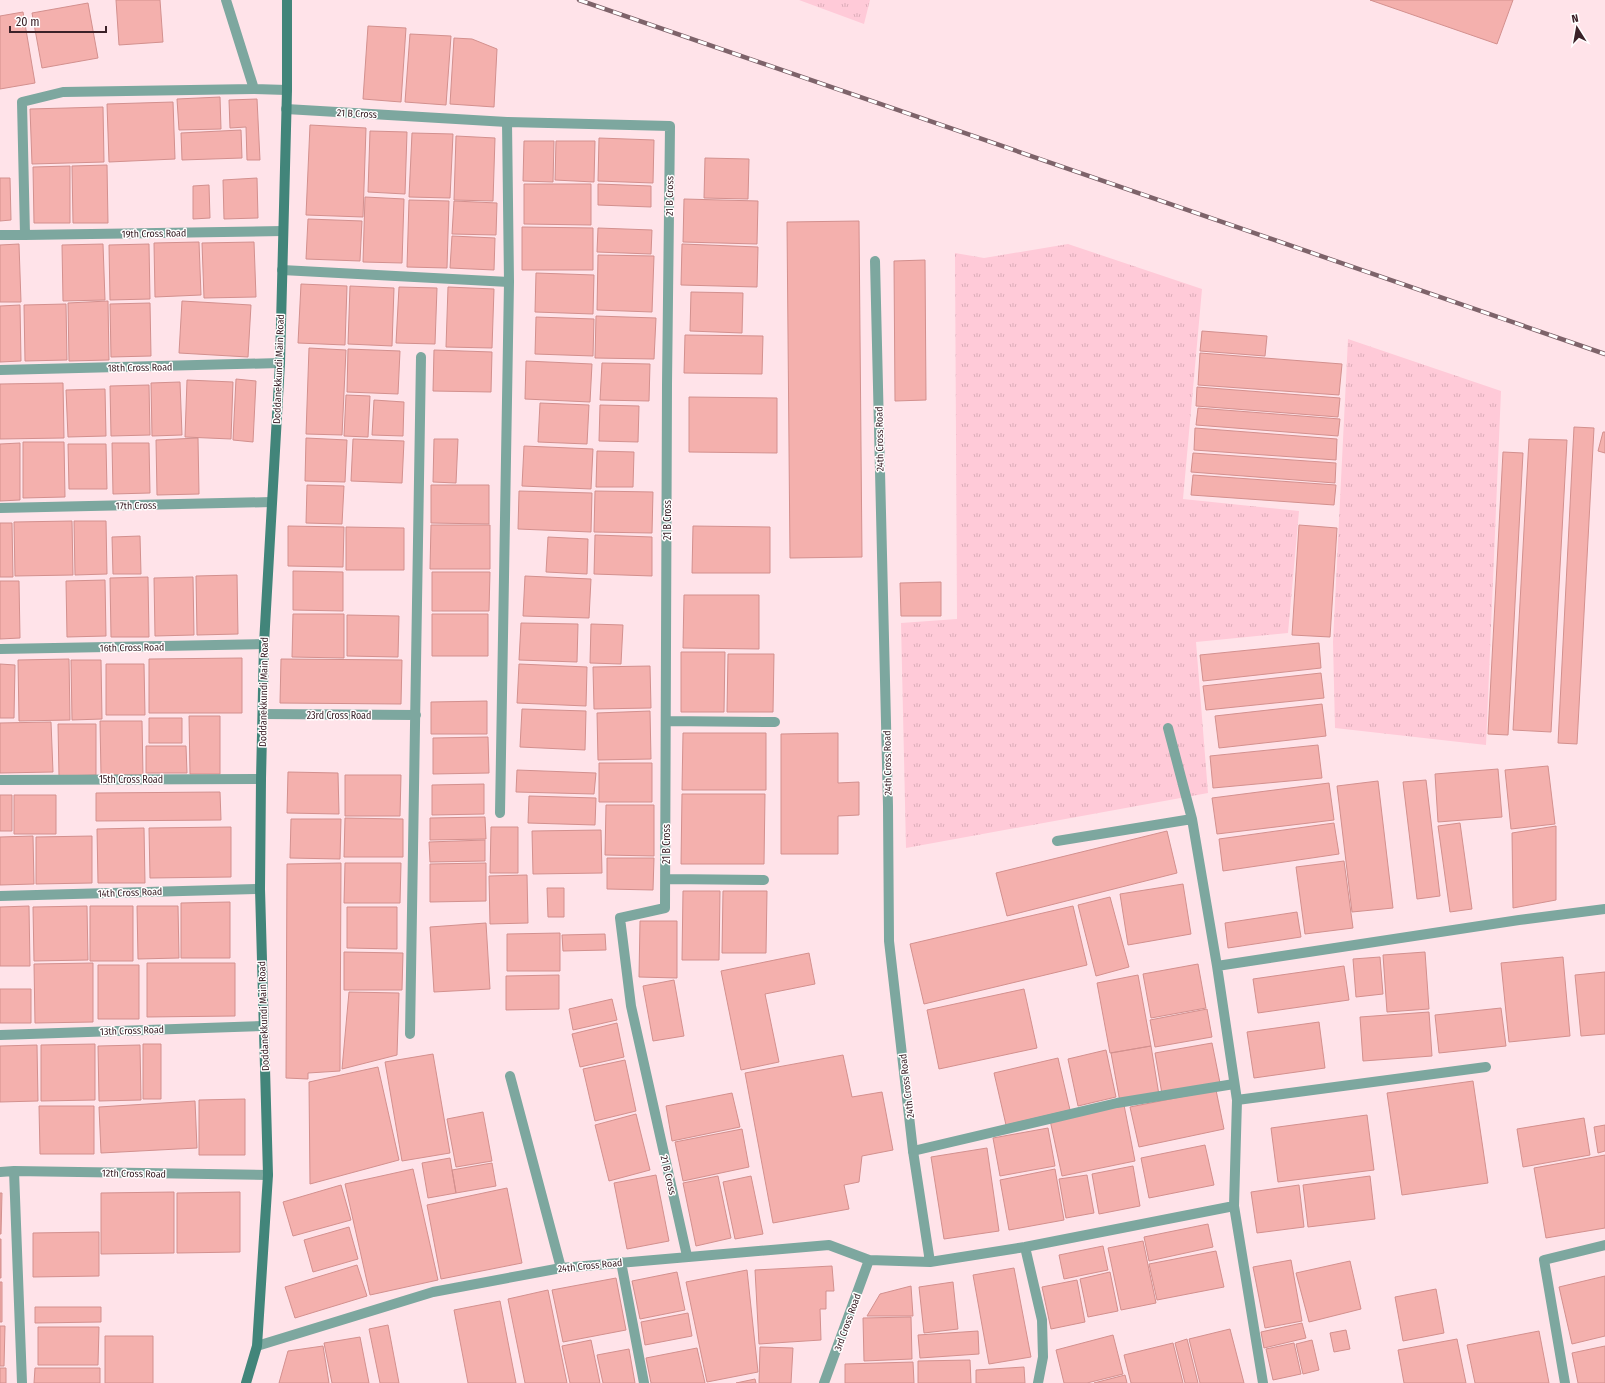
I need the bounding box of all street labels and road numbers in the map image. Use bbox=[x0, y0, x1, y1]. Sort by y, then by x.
street label: 21 B Cross bbox=[337, 107, 377, 121]
street label: 21 B Cross bbox=[664, 176, 676, 216]
street label: 19th Cross Road bbox=[122, 227, 186, 241]
street label: Doddanekkundi Main Road bbox=[271, 314, 287, 424]
street label: 18th Cross Road bbox=[108, 361, 172, 375]
street label: 24th Cross Road bbox=[873, 406, 887, 472]
street label: 17th Cross bbox=[116, 500, 156, 512]
street label: 21 B Cross bbox=[662, 500, 674, 540]
street label: Doddanekkundi Main Road bbox=[257, 637, 271, 747]
street label: 16th Cross Road bbox=[100, 641, 164, 655]
street label: 23rd Cross Road bbox=[307, 710, 371, 722]
street label: 24th Cross Road bbox=[881, 730, 895, 796]
street label: 15th Cross Road bbox=[99, 774, 163, 786]
street label: 21 B Cross bbox=[661, 824, 673, 864]
street label: 14th Cross Road bbox=[98, 886, 163, 900]
street label: Doddanekkundi Main Road bbox=[256, 961, 272, 1071]
street label: 13th Cross Road bbox=[100, 1024, 164, 1038]
street label: 24th Cross Road bbox=[897, 1053, 917, 1119]
street label: 21 B Cross bbox=[658, 1154, 678, 1196]
street label: 12th Cross Road bbox=[102, 1167, 166, 1181]
street label: 24th Cross Road bbox=[557, 1257, 623, 1275]
street label: 3rd Cross Road bbox=[832, 1292, 864, 1353]

